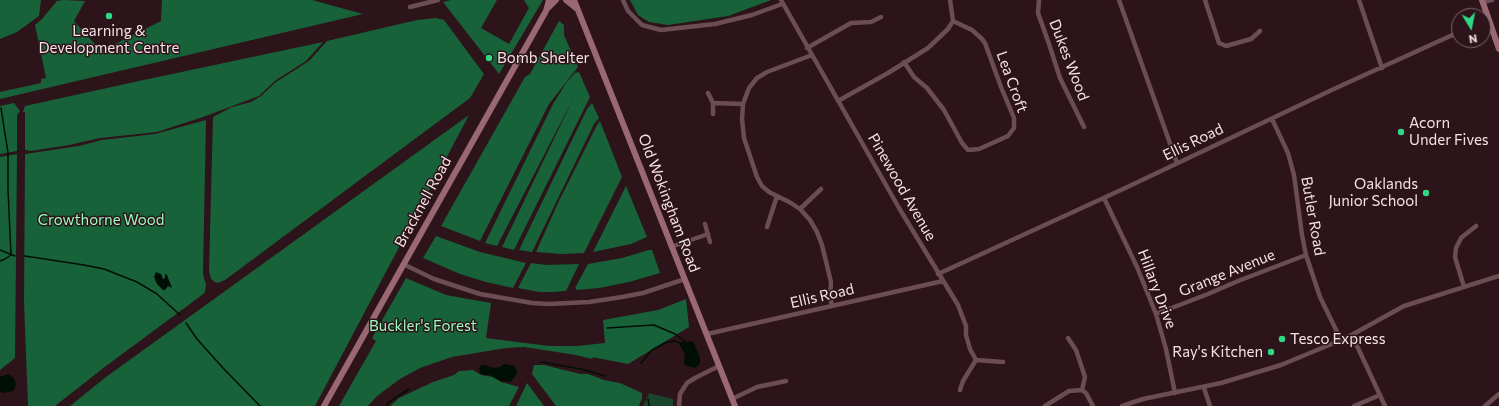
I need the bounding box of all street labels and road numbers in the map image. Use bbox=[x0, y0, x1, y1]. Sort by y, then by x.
street label: Dukes Wood bbox=[1045, 17, 1093, 103]
street label: Lea Croft bbox=[993, 49, 1031, 115]
street label: Ellis Road bbox=[1160, 120, 1226, 164]
street label: Pinewood Avenue bbox=[864, 130, 940, 244]
street label: Old Wokingham Road bbox=[634, 131, 704, 275]
street label: Bracknell Road bbox=[391, 153, 455, 251]
street label: Butler Road bbox=[1297, 175, 1329, 257]
street label: Grange Avenue bbox=[1176, 246, 1278, 300]
street label: Hillary Drive bbox=[1134, 247, 1180, 331]
street label: Ellis Road bbox=[788, 280, 856, 312]

